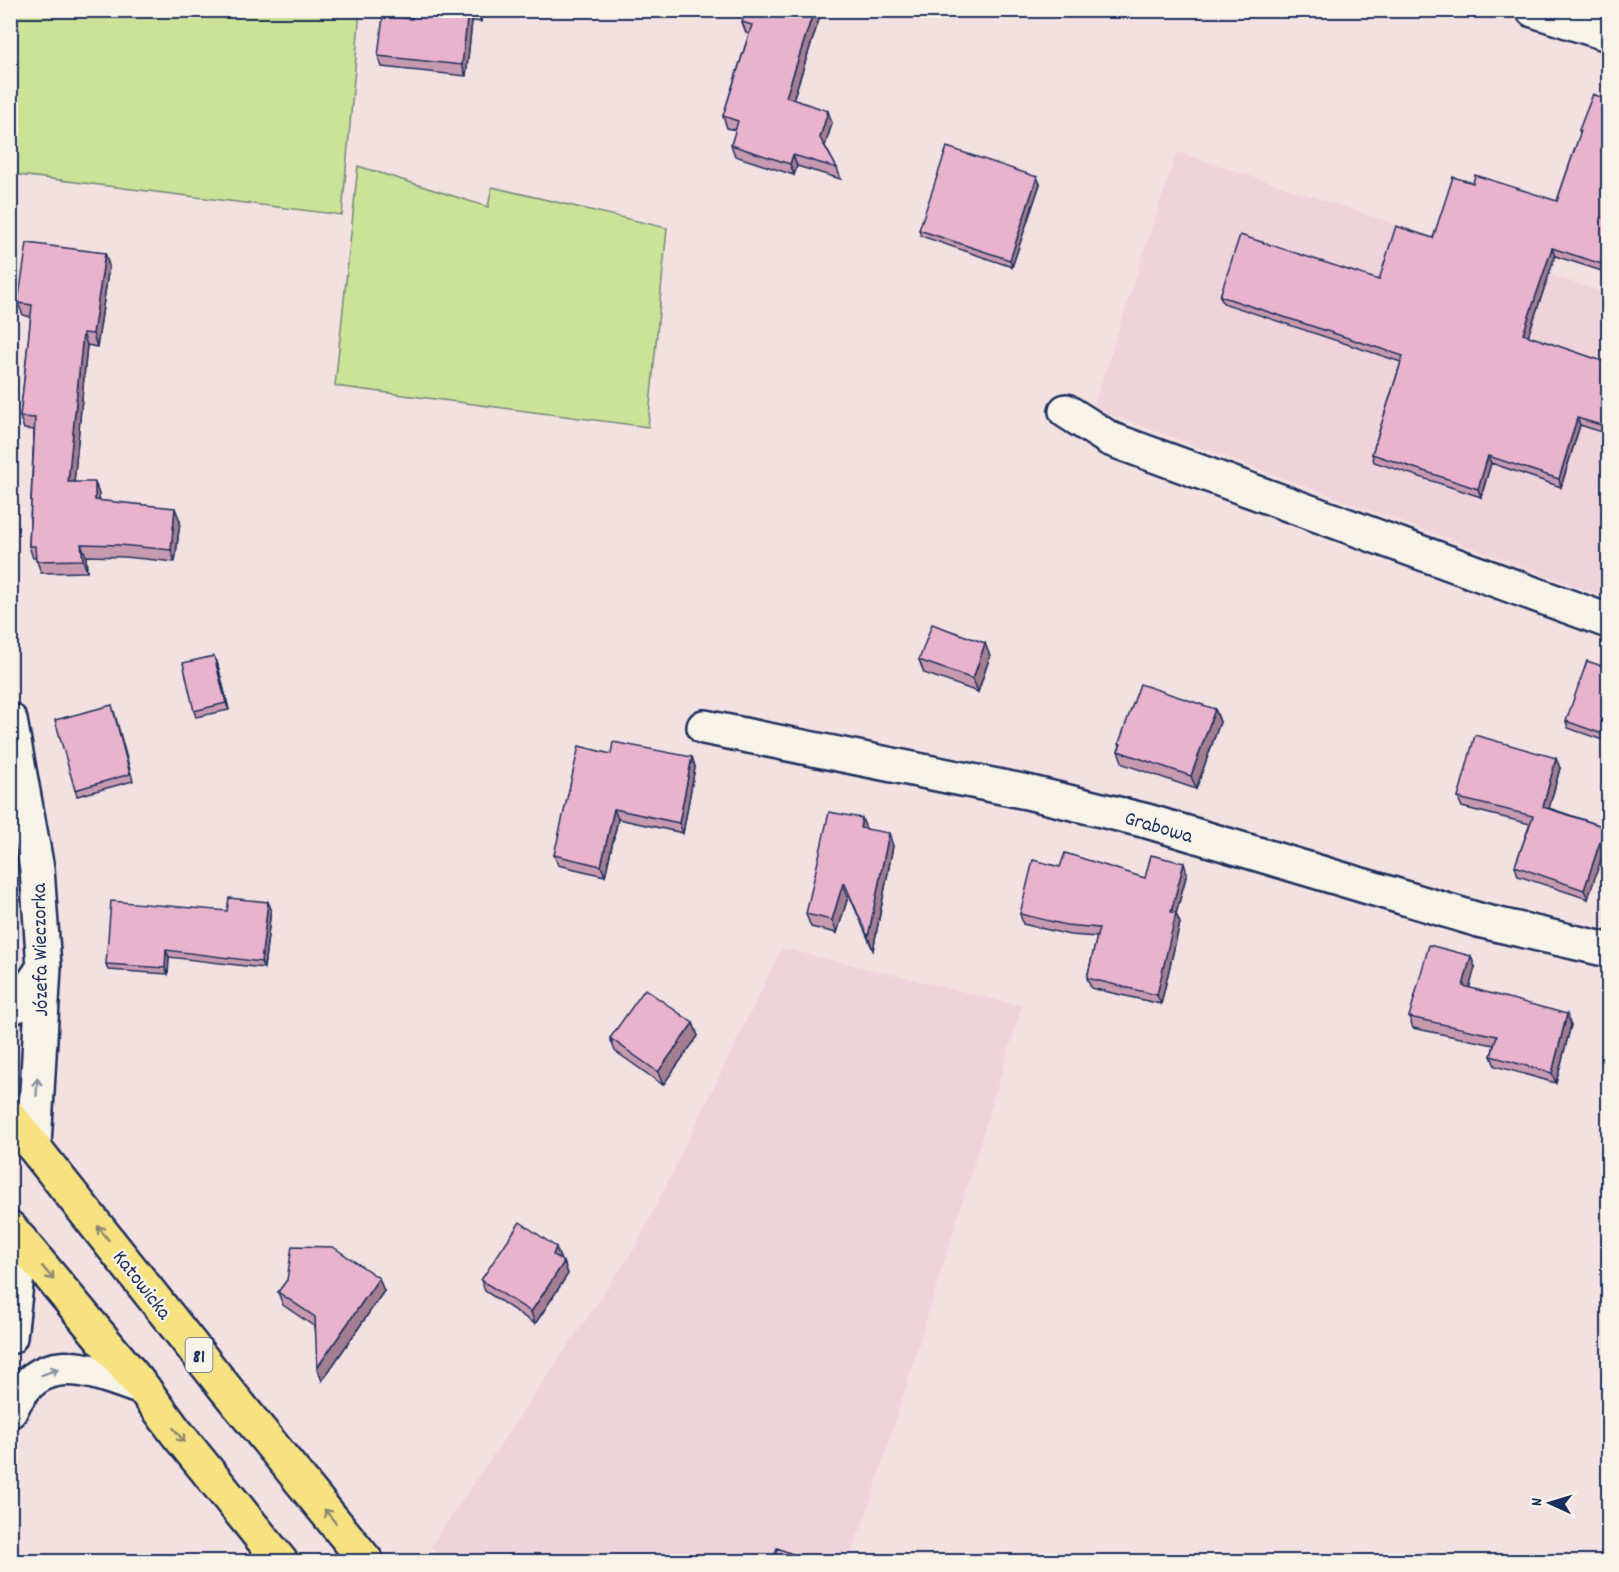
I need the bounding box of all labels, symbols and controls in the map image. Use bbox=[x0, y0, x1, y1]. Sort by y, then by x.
street label: Grabowa bbox=[1120, 805, 1197, 853]
street label: Józefa Wieczorka bbox=[26, 882, 58, 1017]
one-way arrow bbox=[32, 1077, 43, 1097]
one-way arrow bbox=[96, 1225, 109, 1241]
street label: Katowicka bbox=[104, 1245, 178, 1328]
one-way arrow bbox=[41, 1265, 54, 1281]
road number: 81 bbox=[186, 1338, 212, 1372]
one-way arrow bbox=[41, 1365, 59, 1376]
one-way arrow bbox=[172, 1427, 185, 1443]
north arrow bbox=[1520, 1473, 1580, 1533]
text: N bbox=[1526, 1497, 1549, 1507]
one-way arrow bbox=[323, 1509, 337, 1524]

